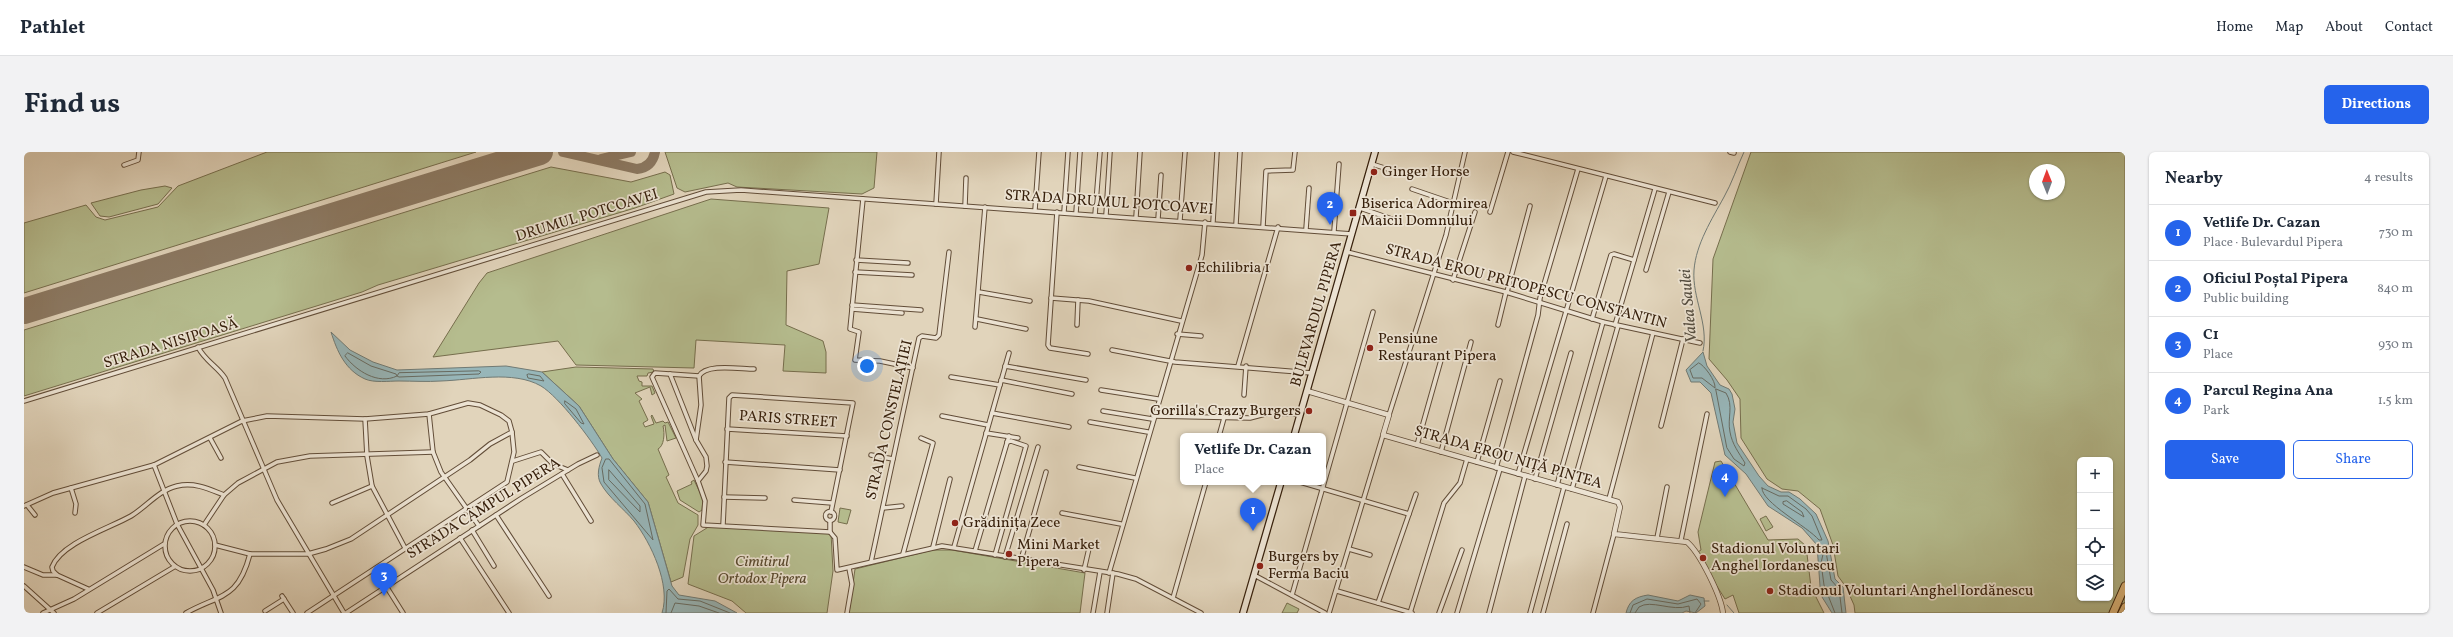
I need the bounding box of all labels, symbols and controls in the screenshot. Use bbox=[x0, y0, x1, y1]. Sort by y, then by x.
text: Pathlet bbox=[20, 15, 85, 41]
text: Home bbox=[2216, 18, 2253, 37]
text: Map bbox=[2275, 18, 2303, 37]
text: About bbox=[2325, 18, 2363, 37]
text: Contact bbox=[2385, 18, 2433, 37]
text: Find us bbox=[24, 85, 120, 124]
button: Directions bbox=[2324, 85, 2429, 124]
place label: Ginger Horse bbox=[1382, 162, 1470, 183]
north arrow bbox=[2029, 164, 2065, 200]
marker: Ginger Horse bbox=[1369, 167, 1379, 177]
text: Nearby bbox=[2165, 167, 2223, 190]
text: 4 results bbox=[2364, 169, 2413, 187]
street label: DRUMUL POTCOAVEI bbox=[513, 184, 661, 248]
street label: STRADA DRUMUL POTCOAVEI bbox=[1004, 185, 1214, 221]
pin: 2 bbox=[1317, 192, 1343, 225]
place label: Biserica Adormirea Maicii Domnului bbox=[1361, 194, 1488, 232]
marker: Biserica Adormirea Maicii Domnului bbox=[1348, 208, 1358, 218]
text: Vetlife Dr. Cazan bbox=[2203, 213, 2320, 234]
text: 1 bbox=[2175, 224, 2181, 242]
text: 730 m bbox=[2379, 224, 2413, 242]
text: Place · Bulevardul Pipera bbox=[2203, 234, 2343, 252]
street label: BULEVARDUL PIPERA bbox=[1286, 238, 1348, 389]
street label: STRADA EROU PRITOPESCU CONSTANTIN bbox=[1383, 239, 1669, 335]
place label: Echilibria 1 bbox=[1197, 258, 1270, 279]
marker: Echilibria 1 bbox=[1184, 263, 1194, 273]
water label: Valea Saulei bbox=[1675, 267, 1703, 344]
text: Oficiul Poștal Pipera bbox=[2203, 269, 2348, 290]
text: 2 bbox=[2175, 280, 2181, 298]
text: 840 m bbox=[2377, 280, 2413, 298]
text: Public building bbox=[2203, 290, 2289, 308]
street label: STRADA NISIPOASĂ bbox=[101, 313, 241, 374]
text: C1 bbox=[2203, 325, 2219, 346]
place label: Pensiune Restaurant Pipera bbox=[1378, 329, 1496, 367]
text: 3 bbox=[2175, 336, 2181, 354]
text: 930 m bbox=[2378, 336, 2413, 354]
street label: STRADA CONSTELAȚIEI bbox=[861, 338, 919, 502]
marker: Pensiune Restaurant Pipera bbox=[1365, 343, 1375, 353]
text: Place bbox=[2203, 346, 2233, 364]
your location bbox=[857, 356, 877, 376]
text: Parcul Regina Ana bbox=[2203, 381, 2333, 402]
text: 4 bbox=[2174, 392, 2182, 410]
text: 1.5 km bbox=[2378, 392, 2413, 410]
place label: Gorilla's Crazy Burgers bbox=[1150, 401, 1301, 422]
text: Park bbox=[2203, 402, 2230, 420]
street label: PARIS STREET bbox=[738, 406, 838, 434]
marker: Gorilla's Crazy Burgers bbox=[1304, 406, 1314, 416]
street label: STRADA EROU NIȚĂ PINTEA bbox=[1411, 421, 1605, 495]
popup bbox=[1180, 433, 1326, 485]
text: Vetlife Dr. Cazan bbox=[1194, 440, 1312, 461]
button: Save bbox=[2165, 440, 2285, 479]
button: Share bbox=[2293, 440, 2413, 479]
street label: STRADA CÂMPUL PIPERA bbox=[403, 453, 565, 565]
map controls bbox=[2077, 457, 2113, 601]
button: + bbox=[2077, 457, 2113, 493]
text: Place bbox=[1194, 461, 1224, 479]
pin: 4 bbox=[1712, 464, 1738, 497]
button: − bbox=[2077, 493, 2113, 529]
pin: 1 bbox=[1240, 498, 1266, 531]
place label: Grădinița Zece bbox=[963, 513, 1060, 534]
marker: Grădinița Zece bbox=[950, 518, 960, 528]
button: locate bbox=[2077, 529, 2113, 565]
place label: Mini Market Pipera bbox=[1017, 535, 1100, 573]
place label: Stadionul Voluntari Anghel Iordanescu bbox=[1711, 539, 1840, 577]
place label: Burgers by Ferma Baciu bbox=[1268, 547, 1349, 585]
marker: Mini Market Pipera bbox=[1004, 549, 1014, 559]
park label: Cimitirul Ortodox Pipera bbox=[717, 552, 807, 590]
marker: Stadionul Voluntari Anghel Iordanescu bbox=[1698, 553, 1708, 563]
marker: Burgers by Ferma Baciu bbox=[1255, 561, 1265, 571]
pin: 3 bbox=[371, 563, 397, 596]
button: layers bbox=[2077, 565, 2113, 601]
place label: Stadionul Voluntari Anghel Iordănescu bbox=[1778, 581, 2033, 602]
marker: Stadionul Voluntari Anghel Iordănescu bbox=[1765, 586, 1775, 596]

